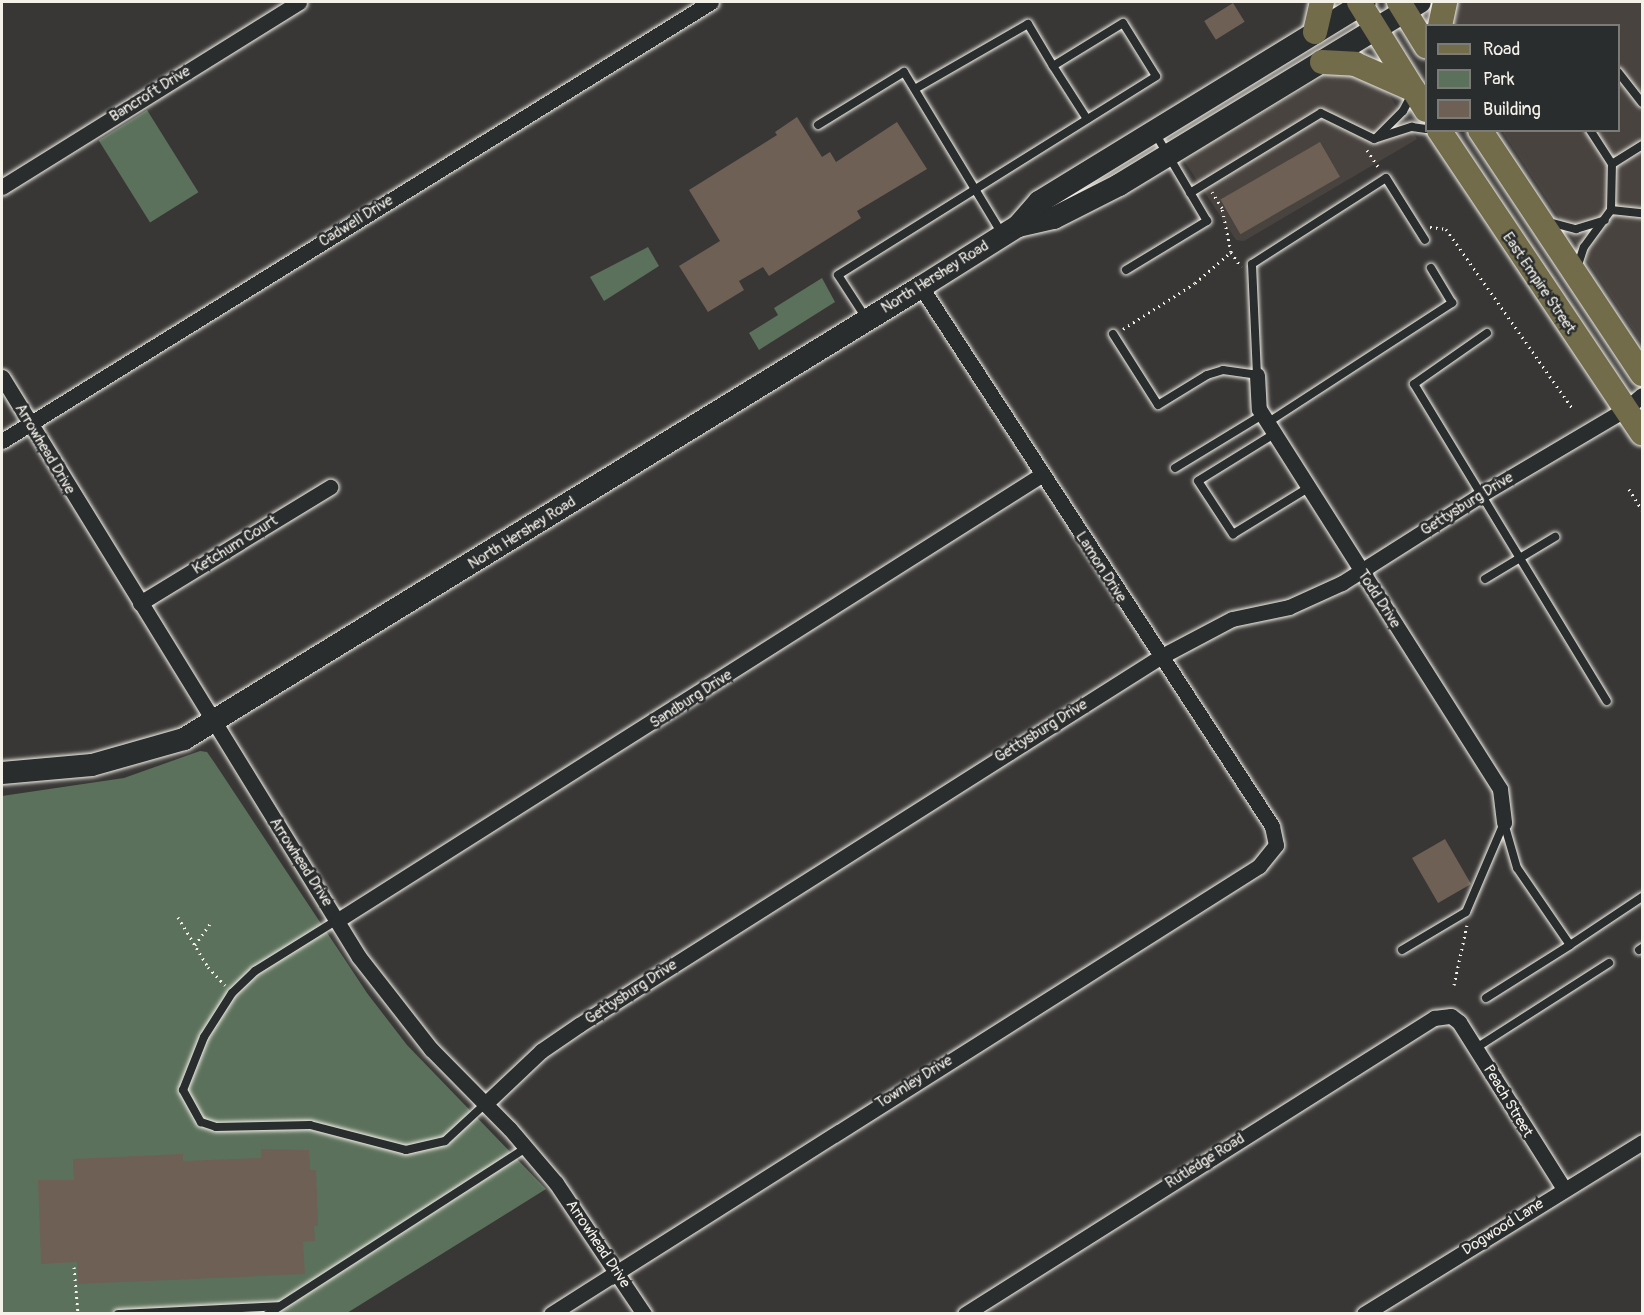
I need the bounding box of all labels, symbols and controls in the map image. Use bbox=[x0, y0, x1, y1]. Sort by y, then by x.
legend bbox=[1425, 24, 1620, 132]
text: Road bbox=[1483, 38, 1520, 61]
street label: Bancroft Drive bbox=[106, 62, 194, 126]
text: Park bbox=[1483, 68, 1515, 91]
text: Building bbox=[1483, 98, 1541, 121]
street label: Cadwell Drive bbox=[316, 191, 396, 251]
street label: East Empire Street bbox=[1499, 229, 1579, 337]
street label: North Hershey Road bbox=[878, 237, 992, 317]
street label: Arrowhead Drive bbox=[11, 401, 79, 497]
street label: Gettysburg Drive bbox=[1417, 468, 1517, 540]
street label: North Hershey Road bbox=[465, 493, 579, 573]
street label: Ketchum Court bbox=[189, 512, 281, 578]
street label: Lamon Drive bbox=[1072, 528, 1130, 606]
street label: Todd Drive bbox=[1354, 567, 1404, 631]
street label: Sandburg Drive bbox=[647, 666, 735, 732]
street label: Gettysburg Drive bbox=[991, 695, 1091, 767]
street label: Arrowhead Drive bbox=[266, 814, 336, 910]
street label: Gettysburg Drive bbox=[582, 956, 680, 1028]
street label: Townley Drive bbox=[872, 1051, 956, 1113]
street label: Peach Street bbox=[1479, 1062, 1537, 1140]
street label: Rutledge Road bbox=[1162, 1130, 1248, 1192]
street label: Dogwood Lane bbox=[1459, 1195, 1547, 1259]
street label: Arrowhead Drive bbox=[562, 1197, 634, 1291]

